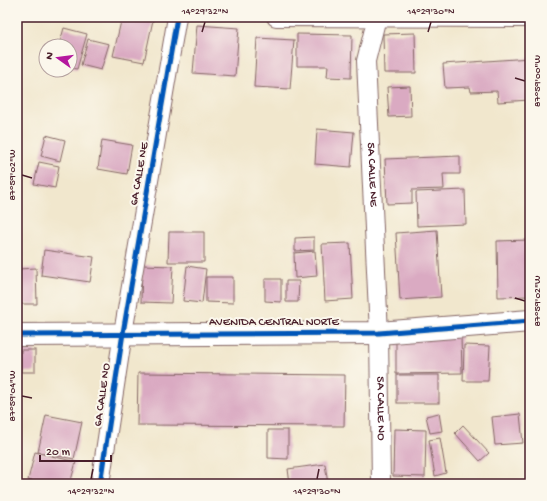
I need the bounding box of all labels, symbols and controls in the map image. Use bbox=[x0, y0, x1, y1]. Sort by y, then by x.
text: 14°29'32"N bbox=[181, 6, 229, 18]
text: 14°29'30"N bbox=[406, 6, 455, 18]
north arrow bbox=[38, 38, 78, 78]
text: N bbox=[44, 51, 57, 61]
text: 87°59'00"W bbox=[532, 55, 544, 107]
street label: 6A CALLE NE bbox=[128, 141, 153, 207]
street label: 5A CALLE NE bbox=[363, 142, 380, 207]
text: 87°59'02"W bbox=[7, 149, 19, 201]
text: 87°59'02"W bbox=[532, 275, 544, 327]
street label: AVENIDA CENTRAL NORTE bbox=[209, 316, 340, 330]
street label: 6A CALLE NO bbox=[92, 362, 114, 428]
text: 87°59'04"W bbox=[7, 370, 19, 422]
street label: 5A CALLE NO bbox=[373, 376, 387, 440]
scale bar bbox=[40, 437, 111, 463]
text: 20 m bbox=[46, 446, 71, 460]
text: 14°29'32"N bbox=[67, 486, 115, 498]
text: 14°29'30"N bbox=[292, 486, 341, 498]

